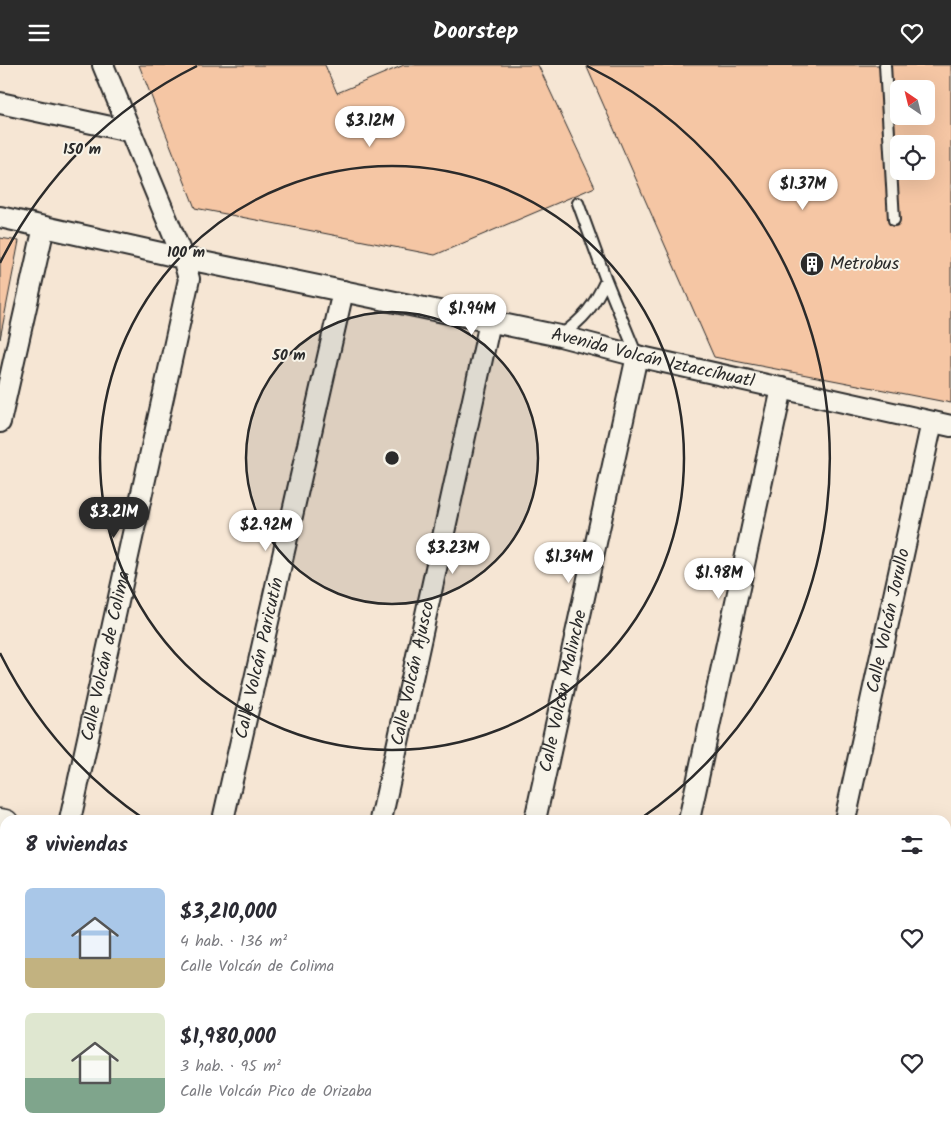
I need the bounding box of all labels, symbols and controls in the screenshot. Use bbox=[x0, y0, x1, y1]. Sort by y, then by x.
text: Doorstep bbox=[433, 15, 518, 50]
icon: menu bbox=[25, 19, 53, 47]
icon: heart bbox=[898, 19, 926, 47]
north arrow bbox=[890, 80, 935, 125]
map controls bbox=[890, 80, 935, 180]
pin: $3.12M bbox=[329, 106, 411, 148]
text: $3.12M bbox=[346, 109, 394, 134]
button: locate bbox=[890, 135, 935, 180]
text: 150 m bbox=[63, 138, 101, 162]
pin: $1.37M bbox=[762, 169, 844, 211]
text: $1.37M bbox=[780, 172, 826, 197]
text: 100 m bbox=[167, 241, 205, 265]
place label: Metrobus bbox=[830, 250, 899, 279]
building icon: Metrobus bbox=[799, 251, 825, 277]
pin: $1.94M bbox=[431, 293, 513, 336]
text: $1.94M bbox=[448, 297, 496, 322]
street label: Avenida Volcán Iztaccíhuatl bbox=[549, 320, 758, 396]
text: 50 m bbox=[271, 344, 306, 368]
centre of rings bbox=[383, 449, 401, 467]
pin: $3.21M bbox=[73, 497, 155, 539]
text: $3.21M bbox=[90, 500, 138, 525]
pin: $2.92M bbox=[225, 509, 307, 552]
text: $2.92M bbox=[240, 513, 292, 538]
pin: $3.23M bbox=[412, 533, 494, 575]
text: $3.23M bbox=[427, 536, 479, 561]
pin: $1.34M bbox=[528, 541, 610, 584]
text: $1.34M bbox=[545, 545, 593, 570]
street label: Calle Volcán Jorullo bbox=[859, 546, 918, 696]
pin: $1.98M bbox=[678, 557, 760, 600]
text: $1.98M bbox=[695, 561, 743, 586]
street label: Calle Volcán de Colima bbox=[73, 568, 139, 744]
street label: Calle Volcán Paricutín bbox=[227, 574, 292, 742]
street label: Calle Volcán Ajusco bbox=[383, 599, 443, 748]
street label: Calle Volcán Malinche bbox=[531, 607, 595, 775]
text: 8 viviendas bbox=[25, 829, 128, 862]
icon: filters bbox=[898, 831, 926, 859]
text: $3,210,000 bbox=[180, 896, 277, 929]
icon: home bbox=[65, 908, 125, 968]
icon: heart bbox=[898, 924, 926, 952]
text: 4 hab. · 136 m² bbox=[180, 929, 287, 954]
text: Calle Volcán de Colima bbox=[180, 954, 334, 979]
text: $1,980,000 bbox=[180, 1021, 276, 1054]
icon: home bbox=[65, 1033, 125, 1093]
icon: heart bbox=[898, 1049, 926, 1077]
text: 3 hab. · 95 m² bbox=[180, 1054, 281, 1079]
text: Calle Volcán Pico de Orizaba bbox=[180, 1079, 372, 1104]

